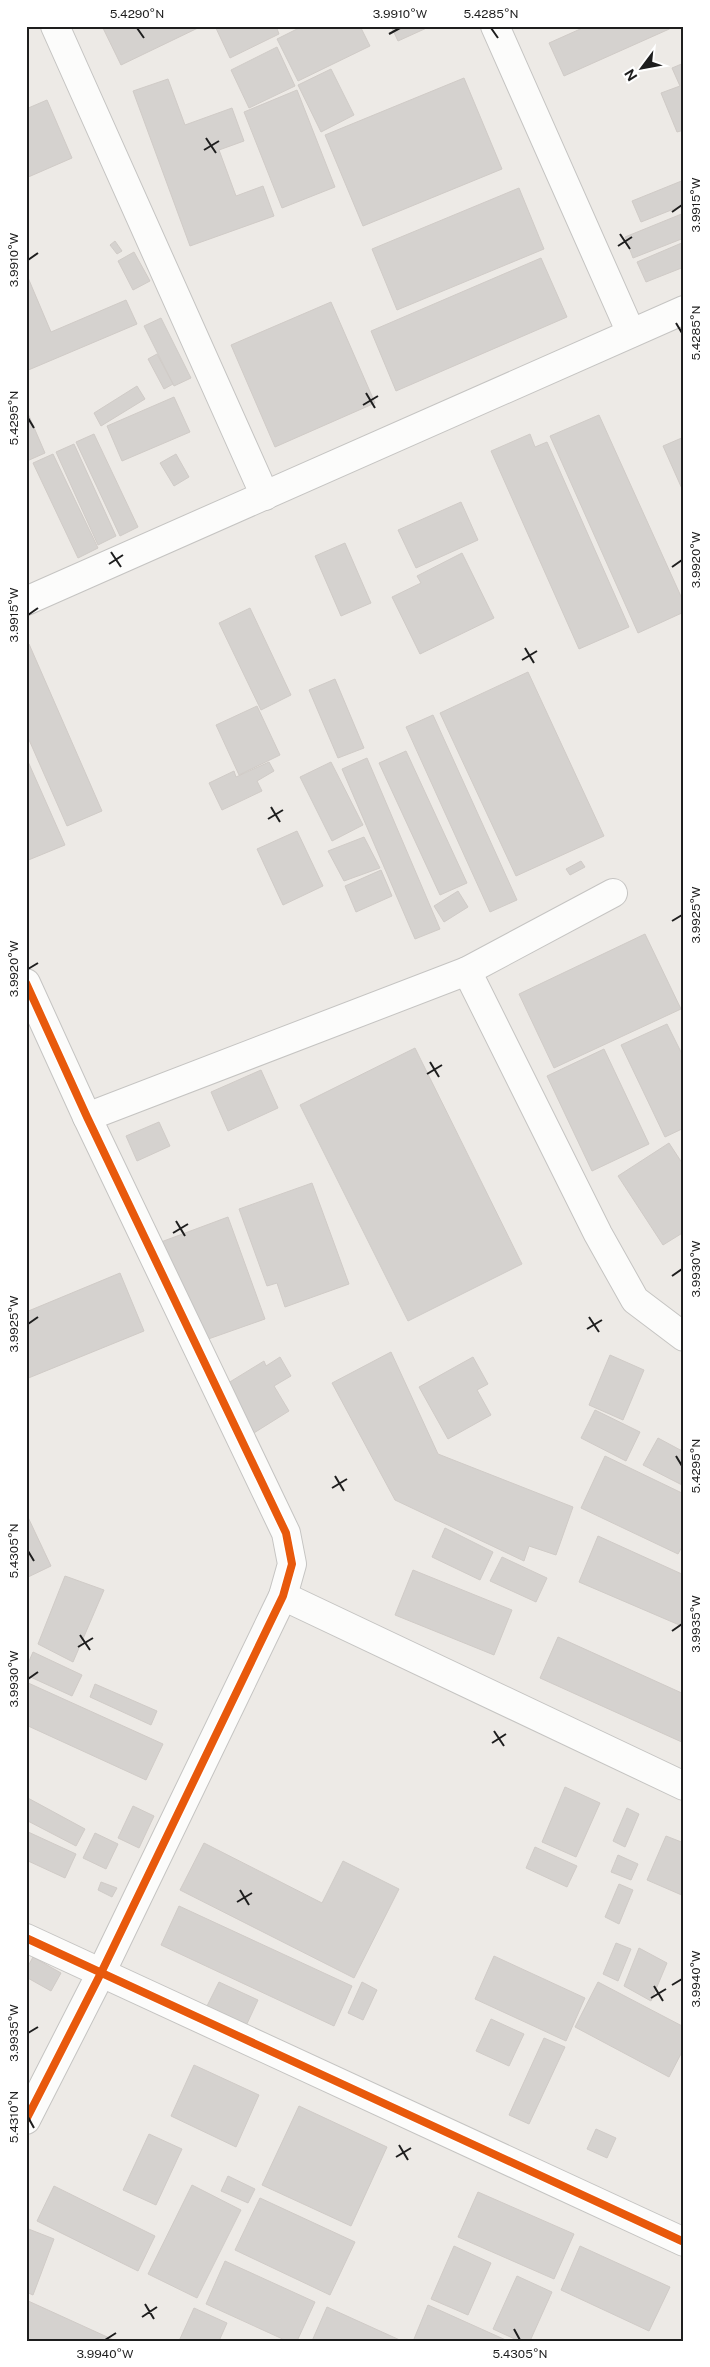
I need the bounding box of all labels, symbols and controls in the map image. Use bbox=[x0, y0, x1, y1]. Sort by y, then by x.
text: 5.4290°N bbox=[110, 7, 164, 21]
text: 3.9910°W bbox=[373, 7, 428, 21]
text: 5.4285°N bbox=[463, 7, 519, 21]
north arrow bbox=[618, 42, 668, 92]
text: N bbox=[621, 66, 641, 84]
text: 3.9915°W bbox=[689, 177, 703, 232]
text: 3.9910°W bbox=[7, 232, 21, 287]
text: 5.4285°N bbox=[689, 305, 703, 361]
text: 5.4295°N bbox=[7, 391, 21, 445]
text: 3.9920°W bbox=[689, 531, 703, 588]
text: 3.9915°W bbox=[7, 587, 21, 642]
text: 3.9925°W bbox=[689, 886, 703, 944]
text: 3.9920°W bbox=[7, 940, 21, 997]
text: 3.9930°W bbox=[689, 1240, 703, 1297]
text: 3.9925°W bbox=[7, 1295, 21, 1353]
text: 5.4295°N bbox=[689, 1439, 703, 1493]
text: 5.4305°N bbox=[7, 1524, 21, 1578]
text: 3.9935°W bbox=[689, 1595, 703, 1653]
text: 3.9930°W bbox=[7, 1650, 21, 1707]
text: 3.9940°W bbox=[689, 1950, 703, 2008]
text: 3.9935°W bbox=[7, 2004, 21, 2062]
text: 5.4310°N bbox=[7, 2091, 21, 2143]
text: 3.9940°W bbox=[76, 2347, 134, 2361]
text: 5.4305°N bbox=[493, 2347, 547, 2361]

